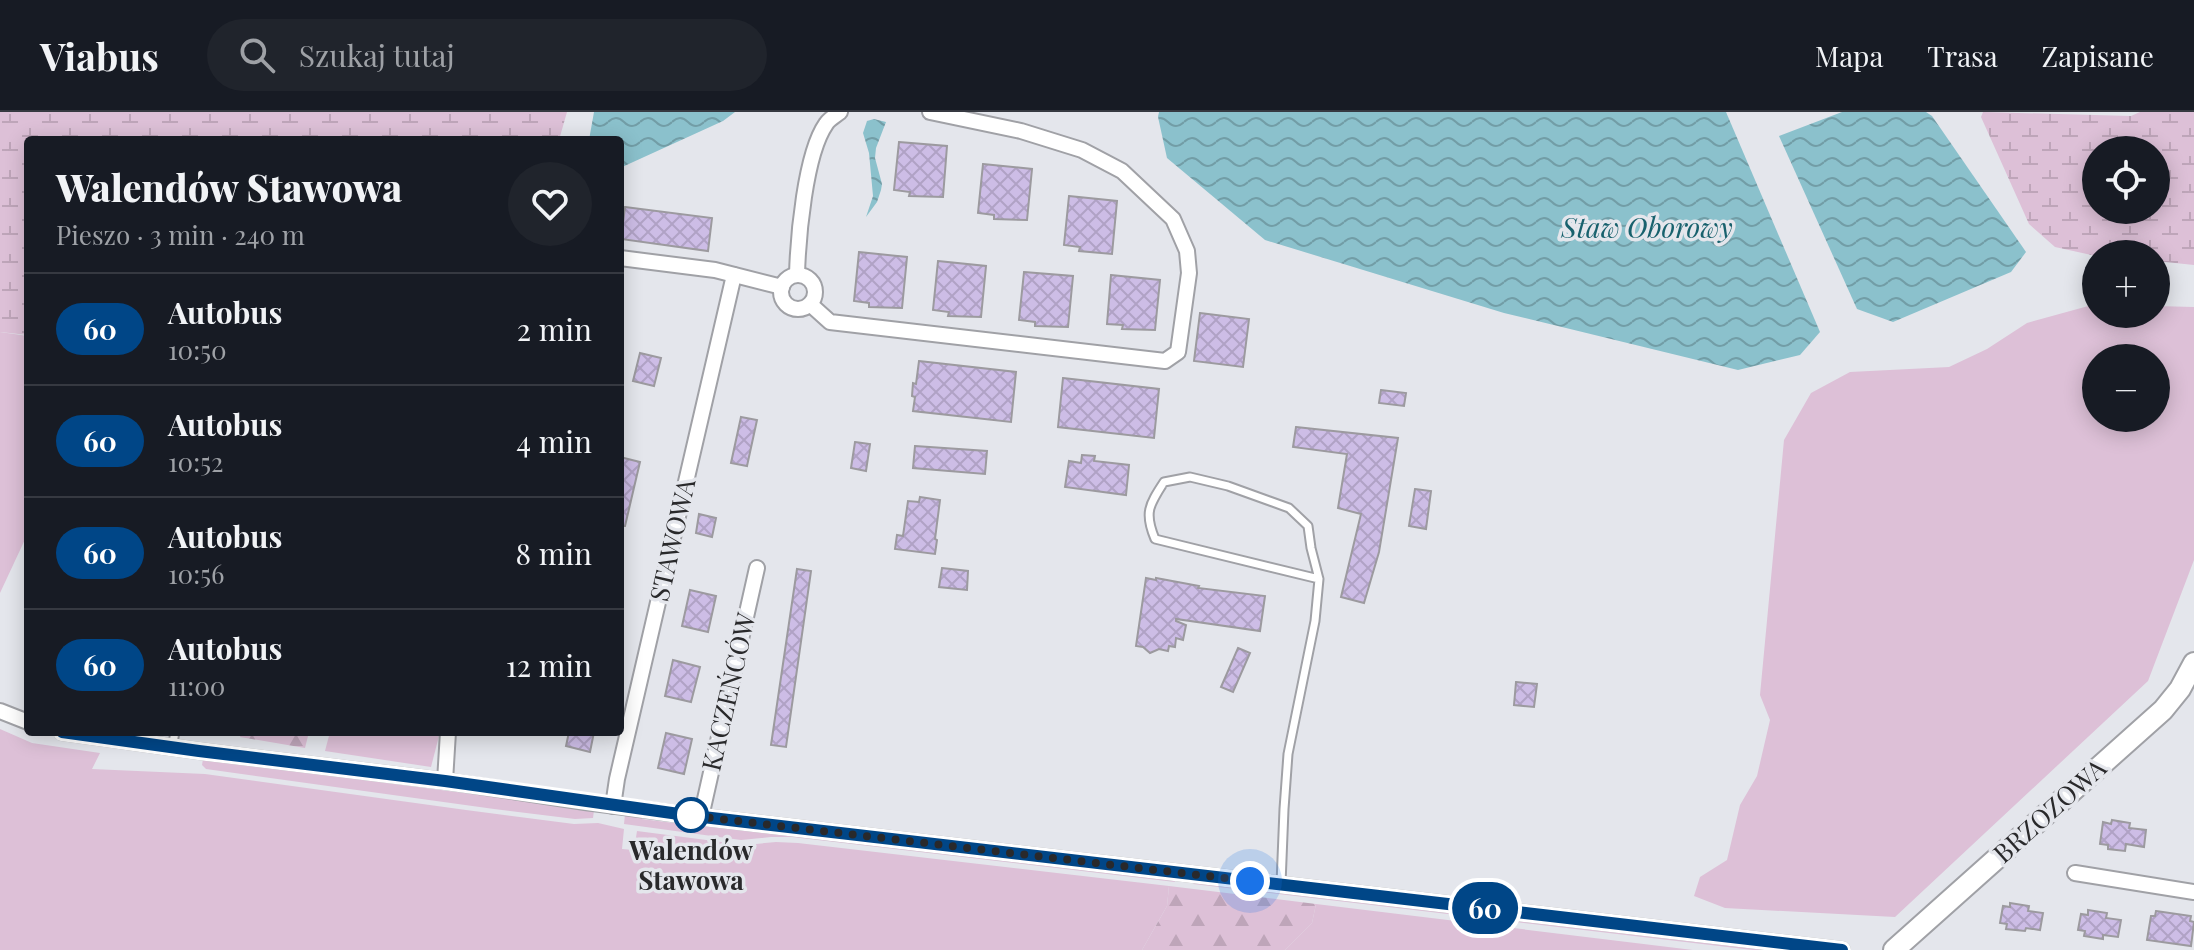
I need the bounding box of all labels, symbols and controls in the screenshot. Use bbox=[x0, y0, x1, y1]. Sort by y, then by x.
search box bbox=[207, 19, 767, 91]
text: Viabus bbox=[40, 30, 159, 81]
icon: search bbox=[235, 33, 279, 77]
text: Szukaj tutaj bbox=[299, 35, 455, 75]
text: Mapa bbox=[1815, 37, 1883, 74]
text: Trasa bbox=[1927, 37, 1998, 74]
text: Zapisane bbox=[2042, 37, 2154, 74]
map controls bbox=[2082, 136, 2170, 432]
button: locate bbox=[2082, 136, 2170, 224]
text: Walendów Stawowa bbox=[56, 161, 402, 212]
button: heart bbox=[508, 162, 592, 246]
water label: Staw Oborowy bbox=[1560, 208, 1733, 245]
text: Pieszo · 3 min · 240 m bbox=[56, 217, 305, 252]
button: + bbox=[2082, 240, 2170, 328]
text: Autobus bbox=[168, 292, 282, 332]
text: 2 min bbox=[517, 309, 592, 349]
text: 60 bbox=[83, 310, 117, 347]
text: 10:50 bbox=[168, 332, 227, 367]
button: − bbox=[2082, 344, 2170, 432]
text: Autobus bbox=[168, 404, 282, 444]
text: 4 min bbox=[516, 421, 592, 461]
text: 60 bbox=[83, 422, 117, 459]
text: 10:52 bbox=[168, 444, 223, 479]
street label: STAWOWA bbox=[640, 474, 703, 604]
text: Autobus bbox=[168, 516, 282, 556]
text: 8 min bbox=[516, 533, 592, 573]
text: 60 bbox=[83, 534, 117, 571]
text: 10:56 bbox=[168, 556, 224, 591]
street label: KACZEŃCÓW bbox=[692, 609, 763, 774]
text: Autobus bbox=[168, 628, 282, 668]
text: 12 min bbox=[506, 645, 592, 685]
text: 60 bbox=[83, 646, 117, 683]
text: 11:00 bbox=[168, 668, 225, 703]
street label: BRZOZOWA bbox=[1985, 749, 2113, 870]
marker: Walendów Stawowa bbox=[674, 798, 708, 832]
place label: Walendów Stawowa bbox=[628, 832, 754, 897]
your location bbox=[1230, 861, 1270, 901]
line badge: 60 bbox=[1449, 882, 1521, 934]
text: 60 bbox=[1468, 889, 1502, 926]

